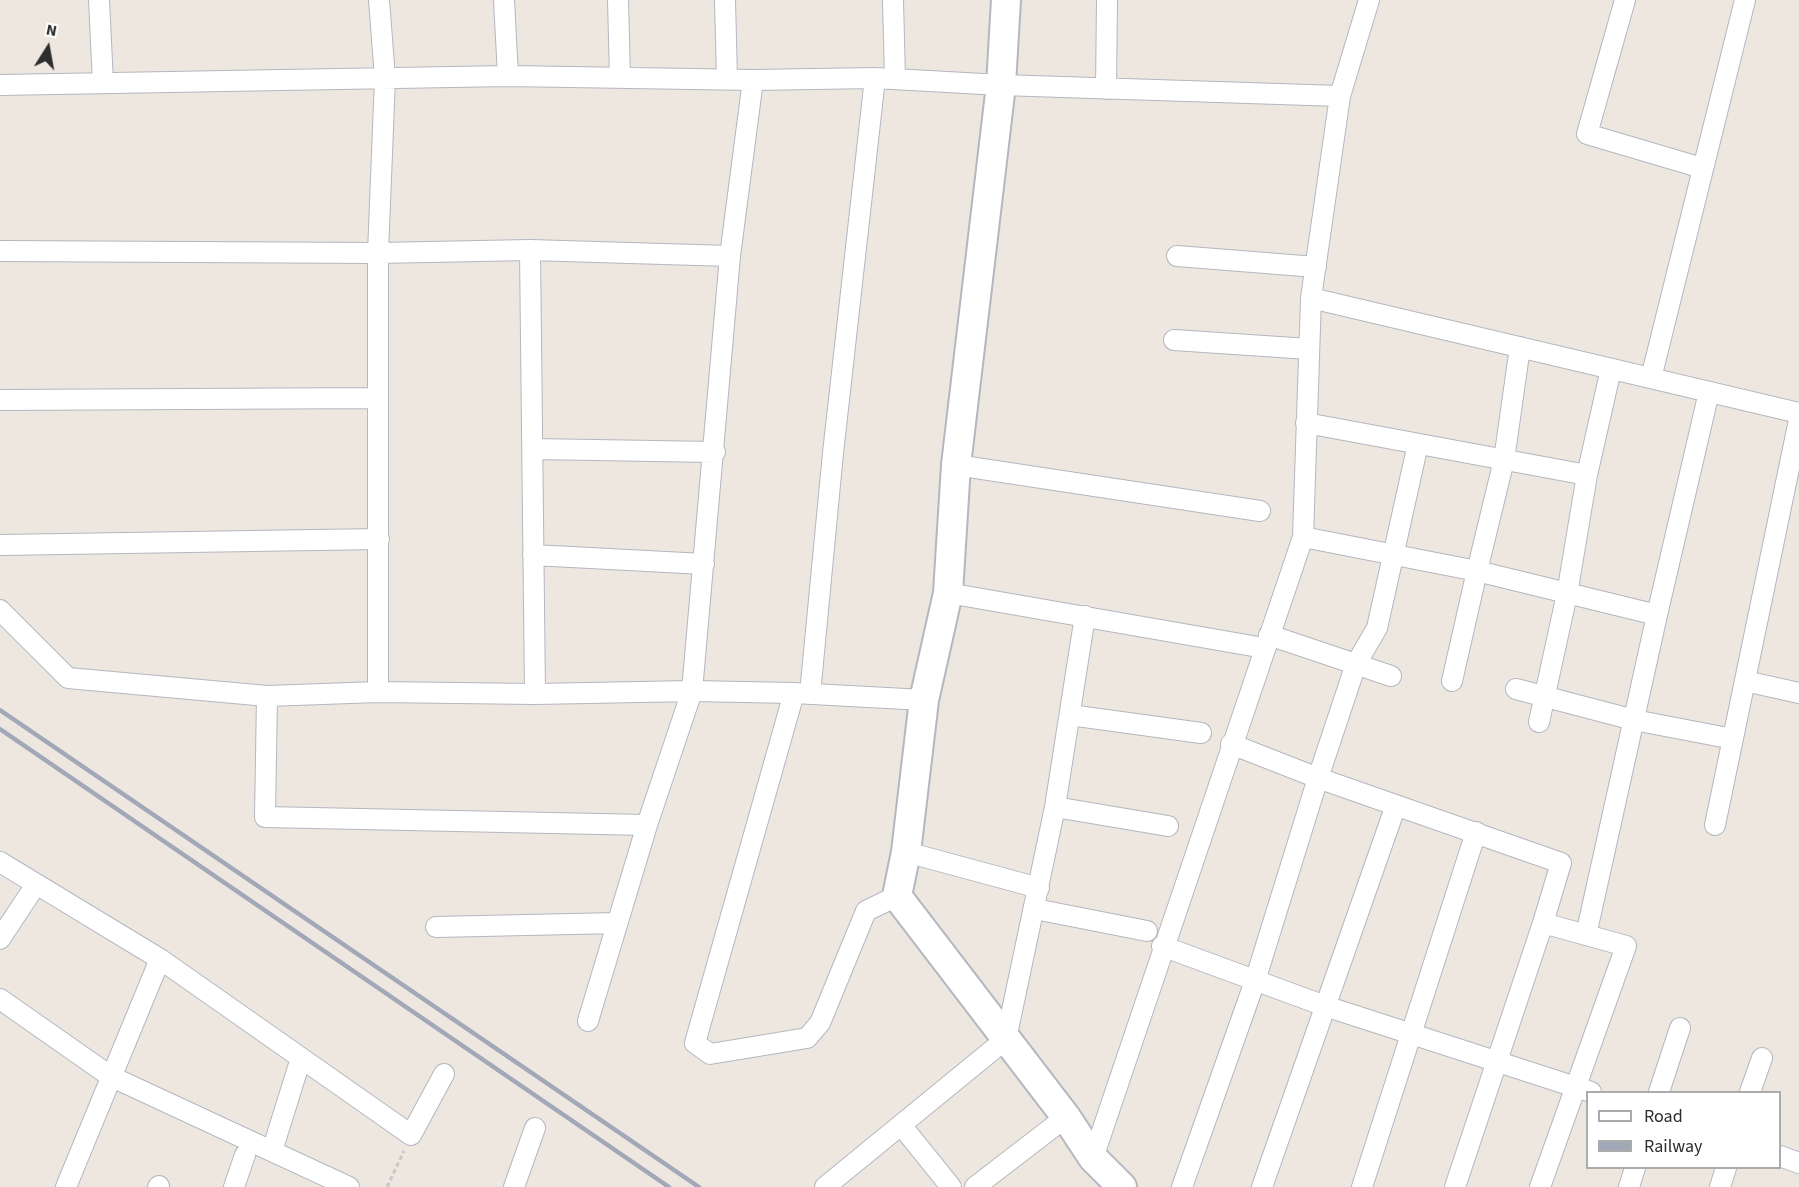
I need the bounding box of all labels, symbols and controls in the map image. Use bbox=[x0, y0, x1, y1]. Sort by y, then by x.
north arrow bbox=[18, 18, 78, 78]
text: N bbox=[44, 19, 59, 42]
legend bbox=[1586, 1091, 1781, 1169]
text: Road bbox=[1644, 1104, 1683, 1129]
text: Railway bbox=[1644, 1134, 1703, 1159]

